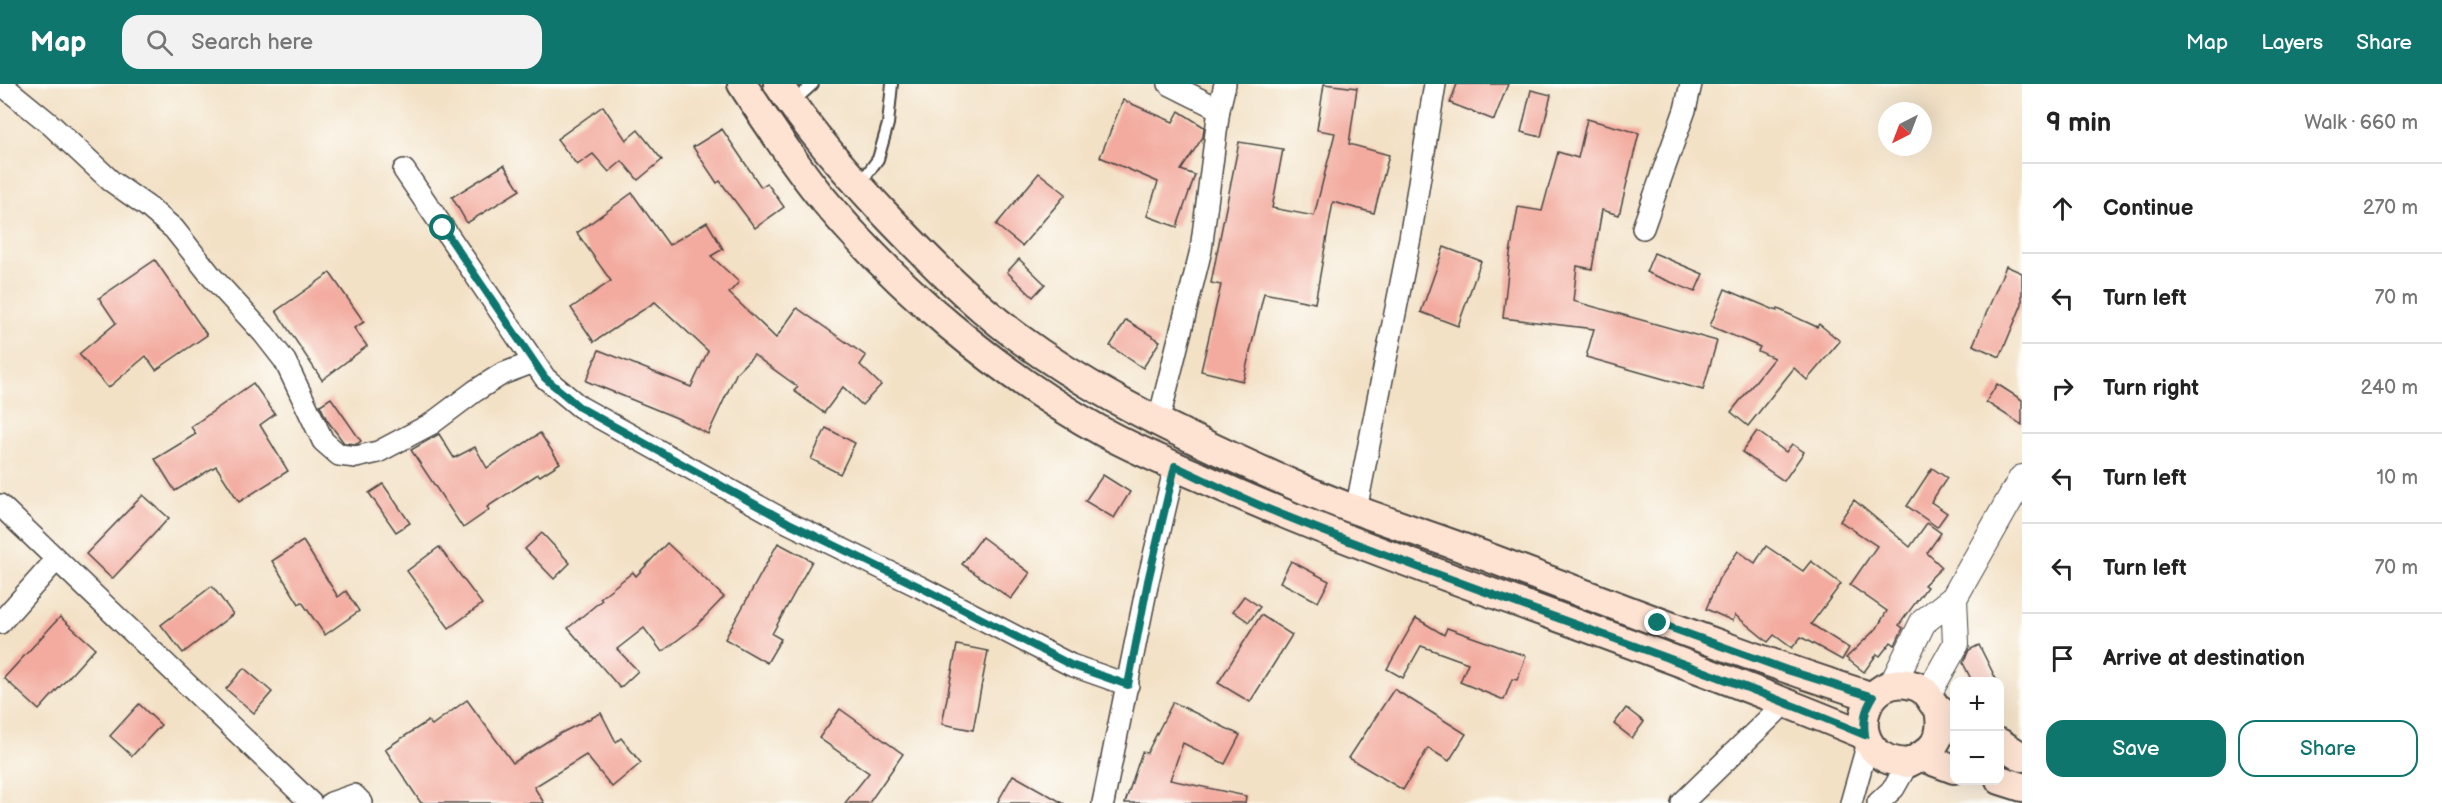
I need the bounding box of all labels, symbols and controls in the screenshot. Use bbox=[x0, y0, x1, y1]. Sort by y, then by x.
search box bbox=[122, 15, 542, 69]
text: Map bbox=[30, 26, 86, 59]
icon: search bbox=[143, 26, 176, 59]
text: Search here bbox=[191, 29, 313, 56]
text: Map bbox=[2186, 30, 2228, 55]
text: Layers bbox=[2261, 30, 2323, 55]
text: Share bbox=[2356, 30, 2412, 55]
north arrow bbox=[1878, 102, 1932, 156]
text: 9 min bbox=[2046, 108, 2111, 139]
text: Walk · 660 m bbox=[2304, 111, 2418, 135]
icon: ahead bbox=[2046, 192, 2079, 225]
text: Continue bbox=[2103, 195, 2193, 222]
text: 270 m bbox=[2363, 196, 2418, 220]
route start bbox=[429, 214, 455, 240]
icon: left bbox=[2046, 282, 2079, 315]
text: Turn left bbox=[2103, 285, 2187, 312]
text: 70 m bbox=[2374, 286, 2418, 310]
icon: right bbox=[2046, 372, 2079, 405]
text: Turn right bbox=[2103, 375, 2199, 402]
text: 240 m bbox=[2361, 376, 2418, 400]
icon: left bbox=[2046, 462, 2079, 495]
text: Turn left bbox=[2103, 465, 2187, 492]
text: 10 m bbox=[2377, 466, 2418, 490]
icon: left bbox=[2046, 552, 2079, 585]
text: Turn left bbox=[2103, 555, 2187, 582]
text: 70 m bbox=[2374, 556, 2418, 580]
route end bbox=[1644, 609, 1670, 635]
icon: arrive bbox=[2046, 642, 2079, 675]
text: Arrive at destination bbox=[2103, 645, 2305, 672]
map controls bbox=[1950, 677, 2004, 785]
button: + bbox=[1950, 677, 2004, 731]
button: Save bbox=[2046, 720, 2226, 777]
button: Share bbox=[2238, 720, 2418, 777]
button: − bbox=[1950, 731, 2004, 785]

